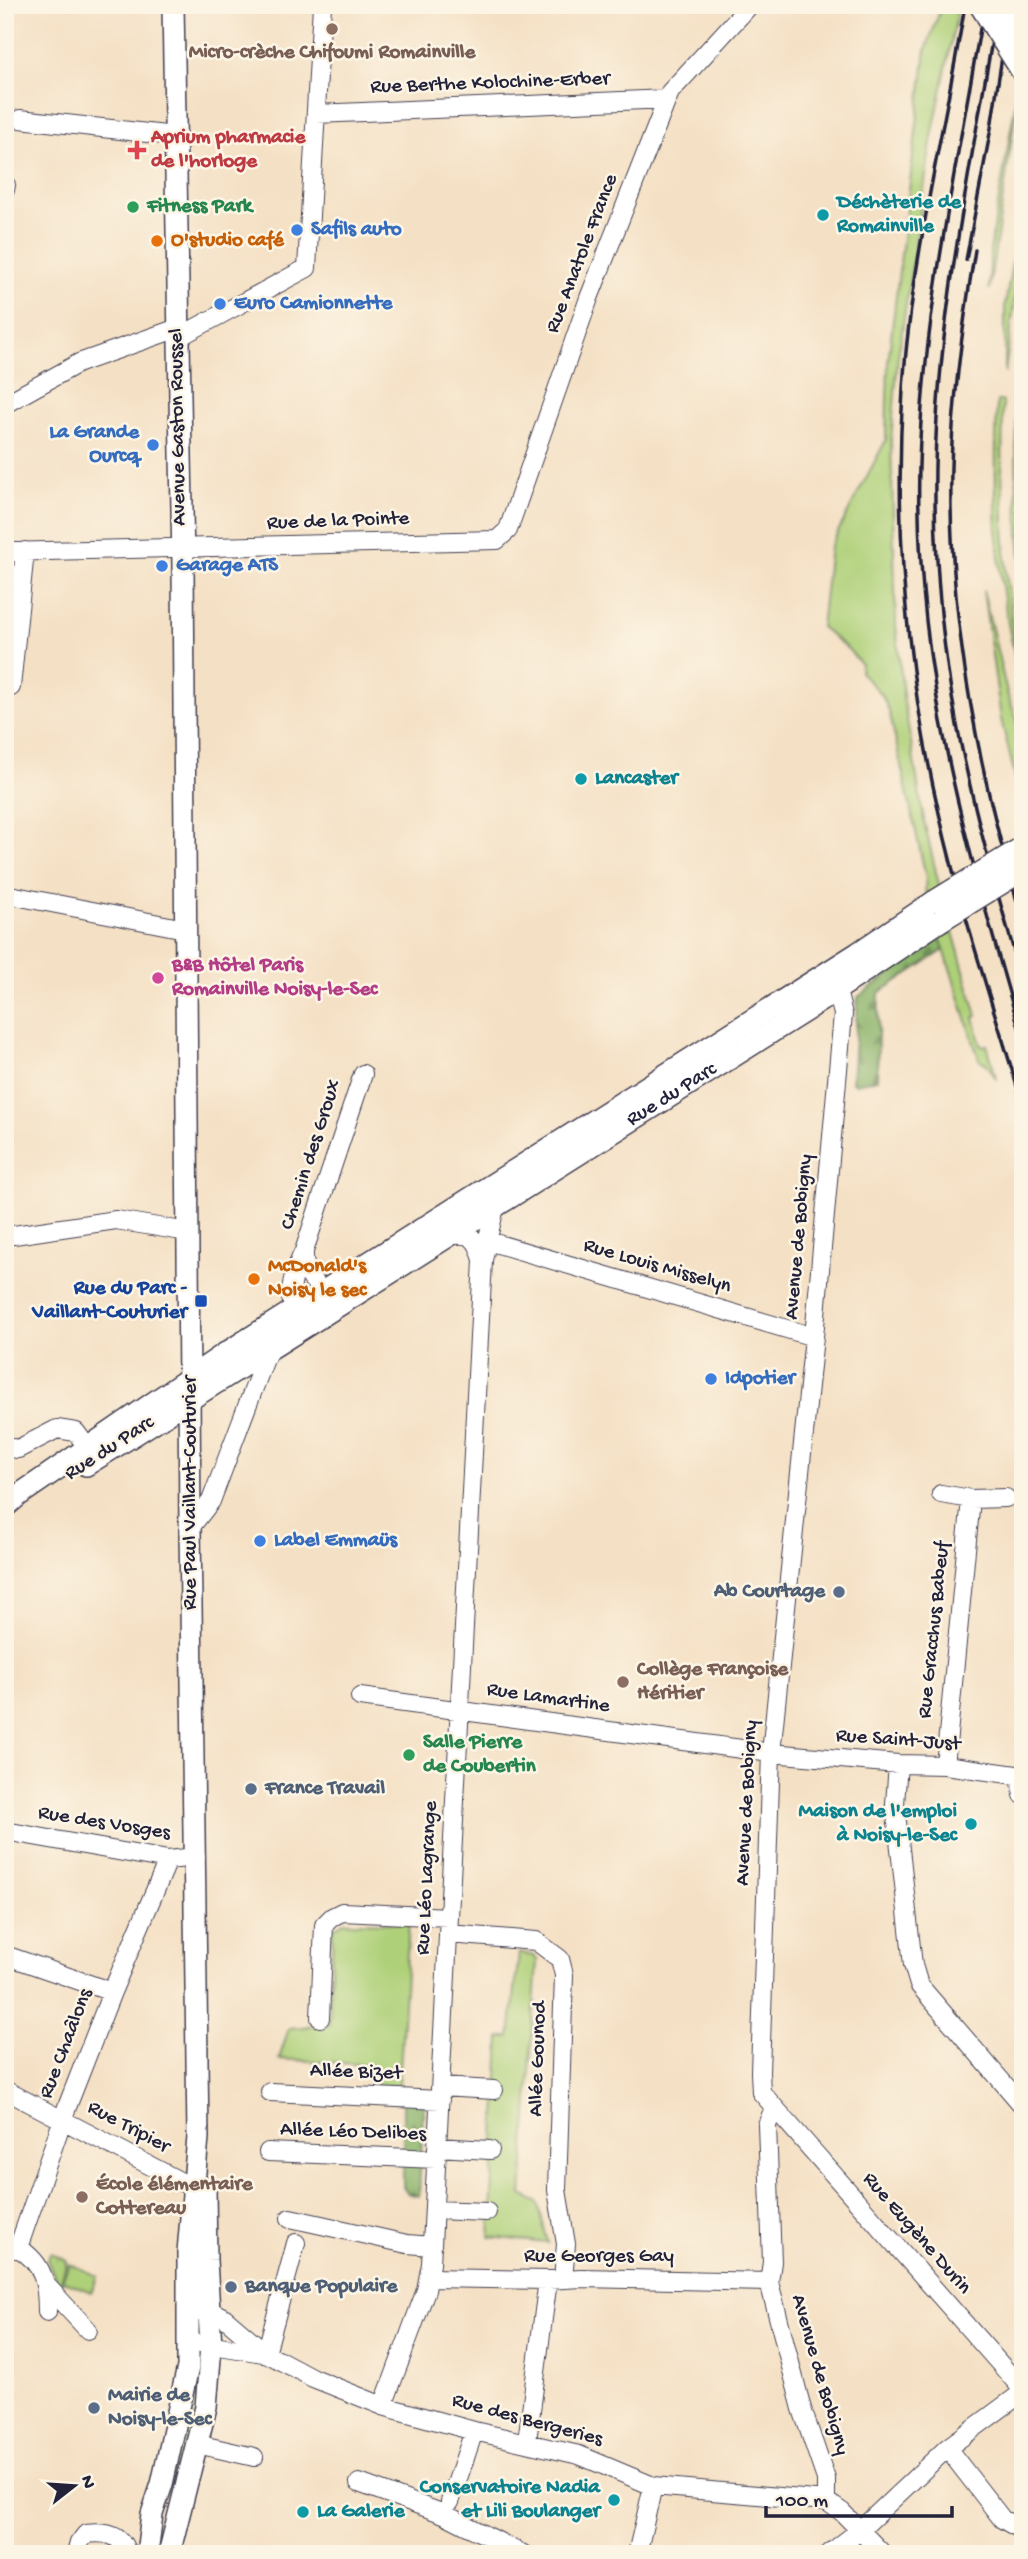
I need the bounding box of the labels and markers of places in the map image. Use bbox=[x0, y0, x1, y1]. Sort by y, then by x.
marker: Micro-crèche Chifoumi Romainville bbox=[324, 21, 340, 37]
place label: Micro-crèche Chifoumi Romainville bbox=[189, 41, 476, 66]
place label: Aprium pharmacie de l'horloge bbox=[150, 126, 306, 175]
marker: Aprium pharmacie de l'horloge bbox=[129, 142, 145, 158]
place label: Déchèterie de Romainville bbox=[835, 191, 962, 240]
place label: Fitness Park bbox=[146, 195, 255, 220]
marker: Fitness Park bbox=[125, 199, 141, 215]
marker: Déchèterie de Romainville bbox=[815, 207, 831, 223]
place label: Safils auto bbox=[311, 218, 402, 243]
marker: Safils auto bbox=[289, 222, 305, 238]
place label: O'studio café bbox=[171, 229, 285, 254]
marker: O'studio café bbox=[149, 233, 165, 249]
place label: Euro Camionnette bbox=[234, 292, 394, 317]
marker: Euro Camionnette bbox=[212, 296, 228, 312]
place label: La Grande Ourcq bbox=[49, 421, 142, 470]
marker: La Grande Ourcq bbox=[145, 437, 161, 453]
place label: Garage ATS bbox=[176, 554, 279, 579]
marker: Garage ATS bbox=[154, 558, 170, 574]
place label: Lancaster bbox=[595, 767, 680, 792]
marker: Lancaster bbox=[573, 771, 589, 787]
place label: B&B Hôtel Paris Romainville Noisy-le-Sec bbox=[171, 954, 379, 1003]
marker: B&B Hôtel Paris Romainville Noisy-le-Sec bbox=[150, 970, 166, 986]
place label: McDonald's Noisy le sec bbox=[268, 1255, 368, 1304]
marker: McDonald's Noisy le sec bbox=[246, 1271, 262, 1287]
place label: Rue du Parc - Vaillant-Couturier bbox=[31, 1277, 190, 1326]
marker: Rue du Parc - Vaillant-Couturier bbox=[193, 1293, 209, 1309]
place label: Idpotier bbox=[725, 1367, 798, 1392]
marker: Idpotier bbox=[703, 1371, 719, 1387]
place label: Label Emmaüs bbox=[274, 1529, 398, 1554]
marker: Label Emmaüs bbox=[252, 1533, 268, 1549]
place label: Ab Courtage bbox=[713, 1580, 826, 1605]
marker: Ab Courtage bbox=[831, 1584, 847, 1600]
place label: Collège Françoise Héritier bbox=[636, 1658, 789, 1707]
marker: Collège Françoise Héritier bbox=[615, 1674, 631, 1690]
place label: Salle Pierre de Coubertin bbox=[423, 1731, 537, 1780]
marker: Salle Pierre de Coubertin bbox=[401, 1747, 417, 1763]
place label: France Travail bbox=[264, 1777, 385, 1802]
marker: France Travail bbox=[243, 1781, 259, 1797]
place label: Maison de l'emploi à Noisy-le-Sec bbox=[798, 1800, 959, 1849]
marker: Maison de l'emploi à Noisy-le-Sec bbox=[963, 1816, 979, 1832]
place label: École élémentaire Cottereau bbox=[95, 2173, 254, 2222]
marker: École élémentaire Cottereau bbox=[74, 2189, 90, 2205]
place label: Banque Populaire bbox=[244, 2275, 399, 2300]
marker: Banque Populaire bbox=[223, 2279, 239, 2295]
place label: Mairie de Noisy-le-Sec bbox=[108, 2384, 213, 2433]
marker: Mairie de Noisy-le-Sec bbox=[86, 2400, 102, 2416]
place label: Conservatoire Nadia et Lili Boulanger bbox=[419, 2476, 603, 2525]
marker: Conservatoire Nadia et Lili Boulanger bbox=[606, 2492, 622, 2508]
place label: La Galerie bbox=[317, 2500, 406, 2525]
marker: La Galerie bbox=[295, 2504, 311, 2520]

